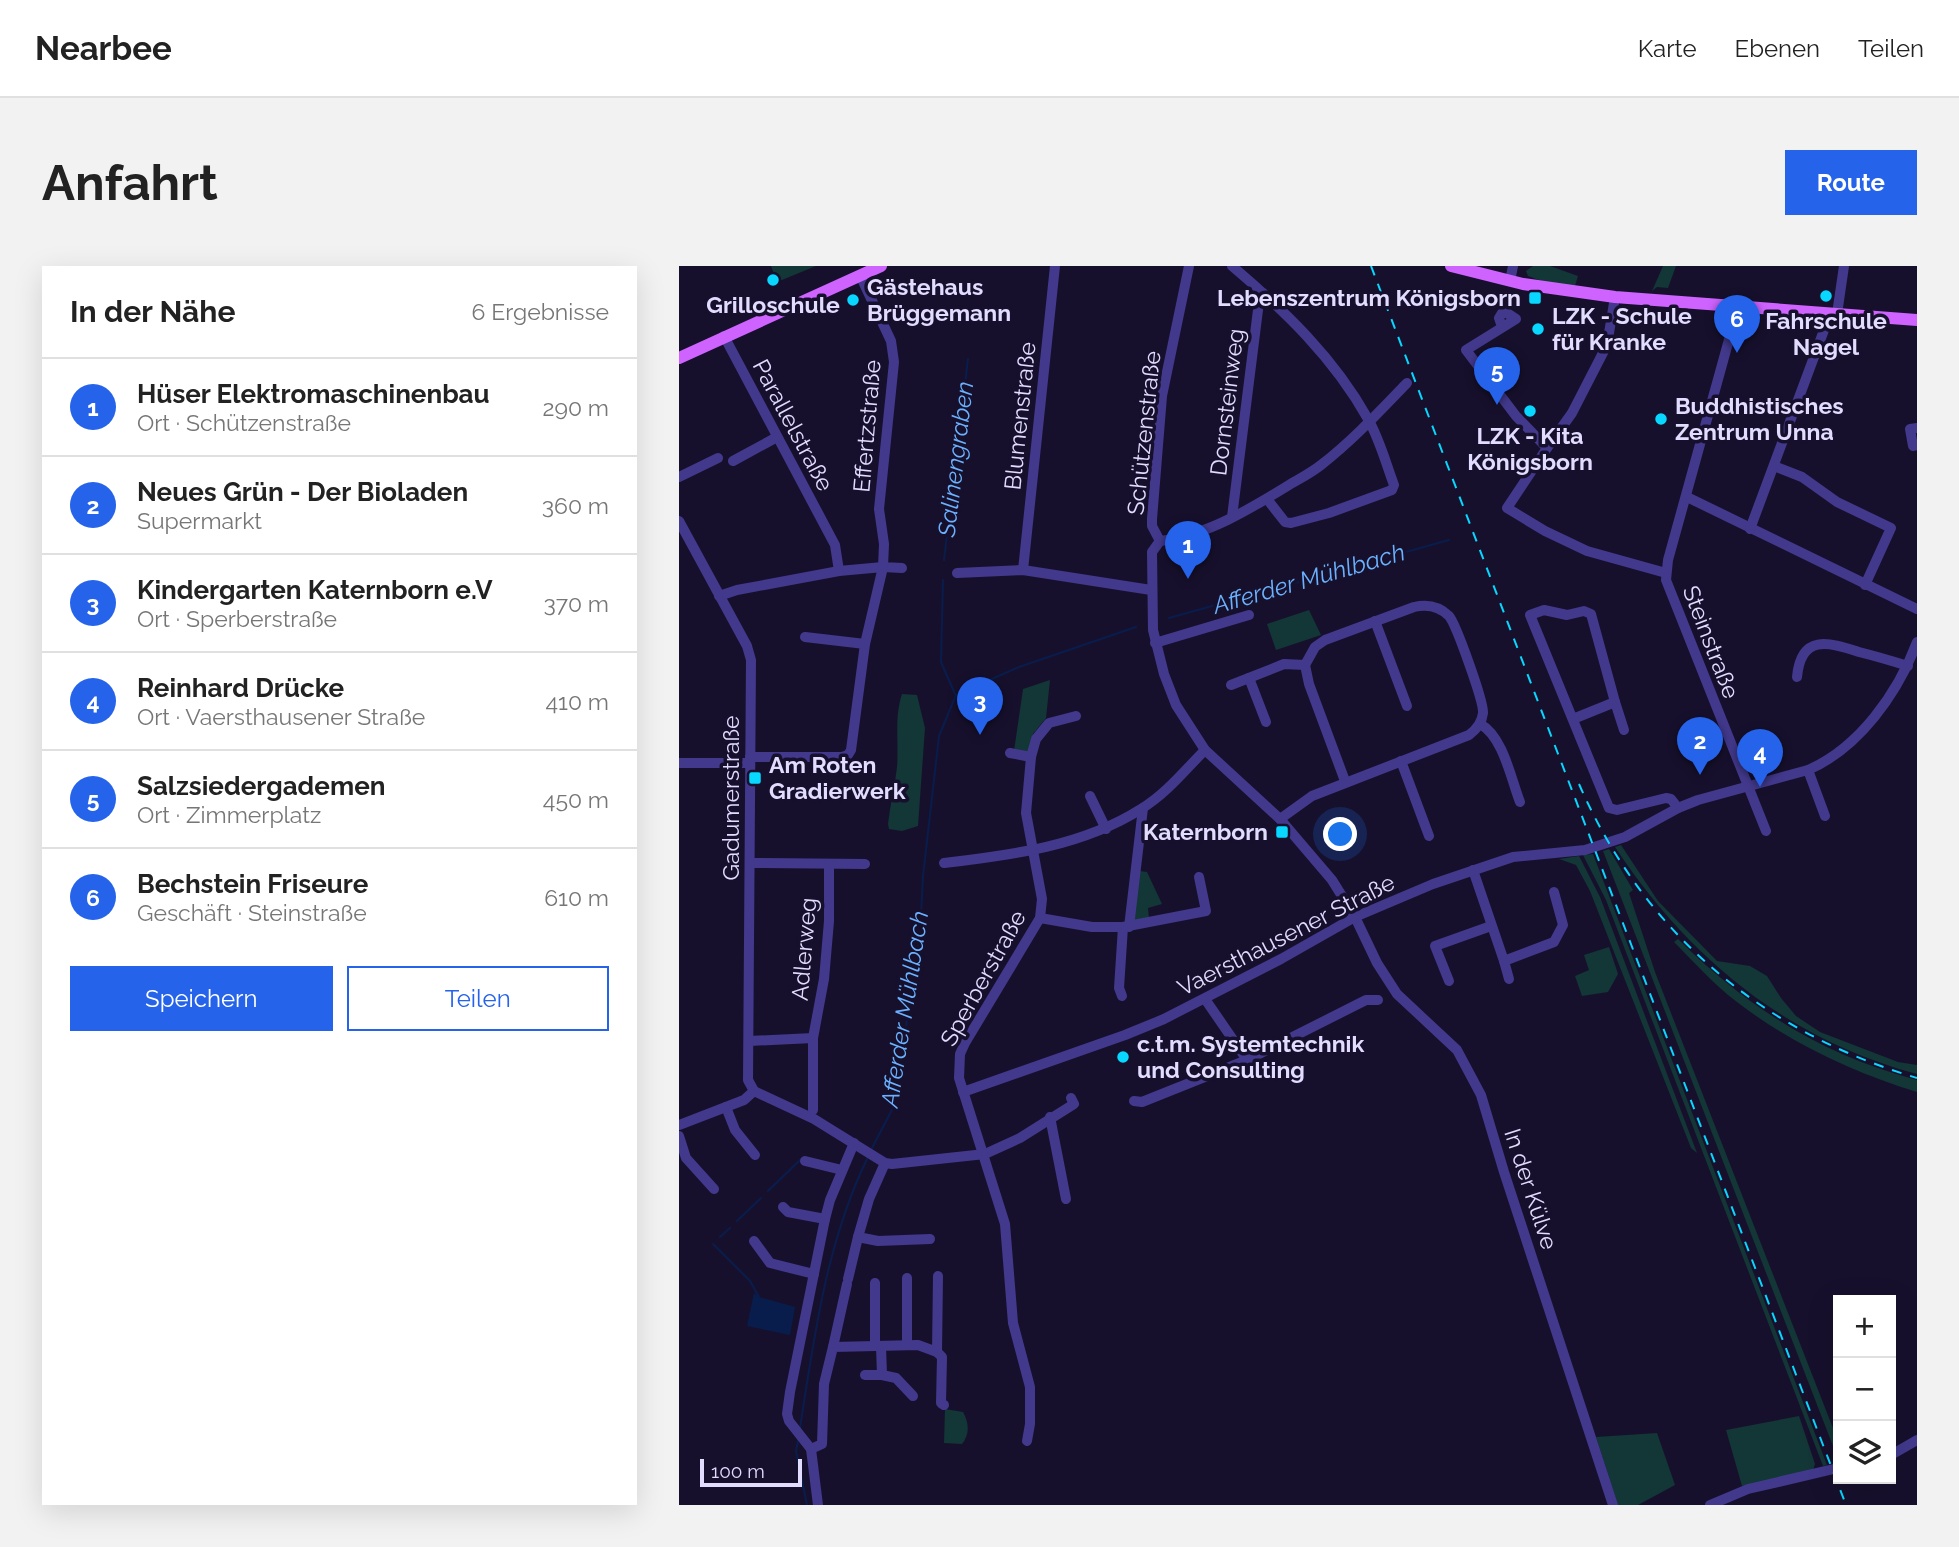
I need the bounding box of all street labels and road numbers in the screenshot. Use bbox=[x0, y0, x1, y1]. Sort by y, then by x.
street label: Dornsteinweg bbox=[1204, 327, 1249, 477]
street label: Blumenstraße bbox=[998, 341, 1041, 491]
street label: Schützenstraße bbox=[1121, 350, 1166, 516]
street label: Parallelstraße bbox=[747, 354, 839, 495]
street label: Effertzstraße bbox=[847, 359, 886, 493]
street label: Steinstraße bbox=[1678, 582, 1745, 702]
street label: Gadumerstraße bbox=[717, 715, 744, 881]
street label: Vaersthausener Straße bbox=[1173, 868, 1399, 1001]
street label: Adlerweg bbox=[786, 896, 821, 1002]
street label: Sperberstraße bbox=[934, 905, 1031, 1050]
street label: In der Külve bbox=[1499, 1125, 1564, 1253]

